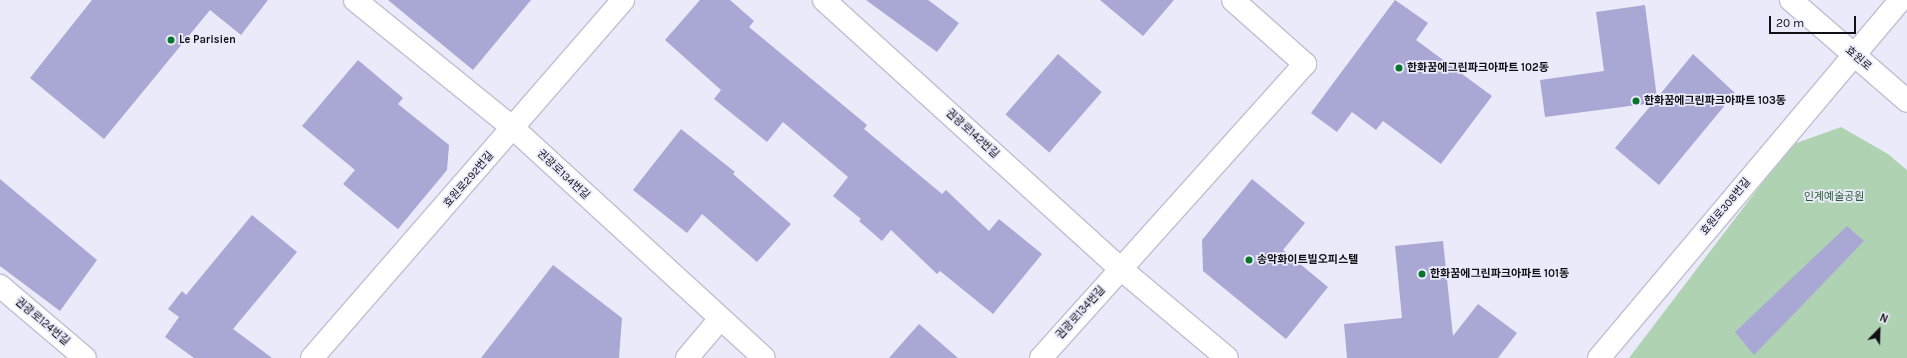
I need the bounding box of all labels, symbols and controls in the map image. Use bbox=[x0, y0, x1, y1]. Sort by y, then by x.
scale bar bbox=[1771, 8, 1858, 34]
text: 20 m bbox=[1776, 16, 1804, 30]
place label: Le Parisien bbox=[179, 33, 236, 47]
marker: Le Parisien bbox=[166, 35, 176, 45]
street label: 효원로 bbox=[1842, 44, 1874, 74]
place label: 한화꿈에그린파크아파트 102동 bbox=[1407, 61, 1549, 75]
marker: 한화꿈에그린파크아파트 102동 bbox=[1394, 63, 1404, 73]
place label: 한화꿈에그린파크아파트 103동 bbox=[1644, 94, 1786, 108]
marker: 한화꿈에그린파크아파트 103동 bbox=[1631, 96, 1641, 106]
street label: 권광로142번길 bbox=[943, 107, 1001, 161]
street label: 권광로134번길 bbox=[534, 147, 592, 203]
street label: 효원로292번길 bbox=[441, 149, 497, 211]
street label: 효원로308번길 bbox=[1698, 176, 1754, 238]
park label: 인계예술공원 bbox=[1804, 190, 1864, 204]
place label: 송악화이트빌오피스텔 bbox=[1257, 253, 1358, 267]
marker: 송악화이트빌오피스텔 bbox=[1244, 255, 1254, 265]
place label: 한화꿈에그린파크아파트 101동 bbox=[1430, 267, 1569, 281]
marker: 한화꿈에그린파크아파트 101동 bbox=[1417, 269, 1427, 279]
street label: 권광로134번길 bbox=[1054, 284, 1108, 342]
street label: 권광로124번길 bbox=[12, 295, 72, 349]
north arrow bbox=[1859, 310, 1899, 350]
text: N bbox=[1878, 311, 1890, 326]

